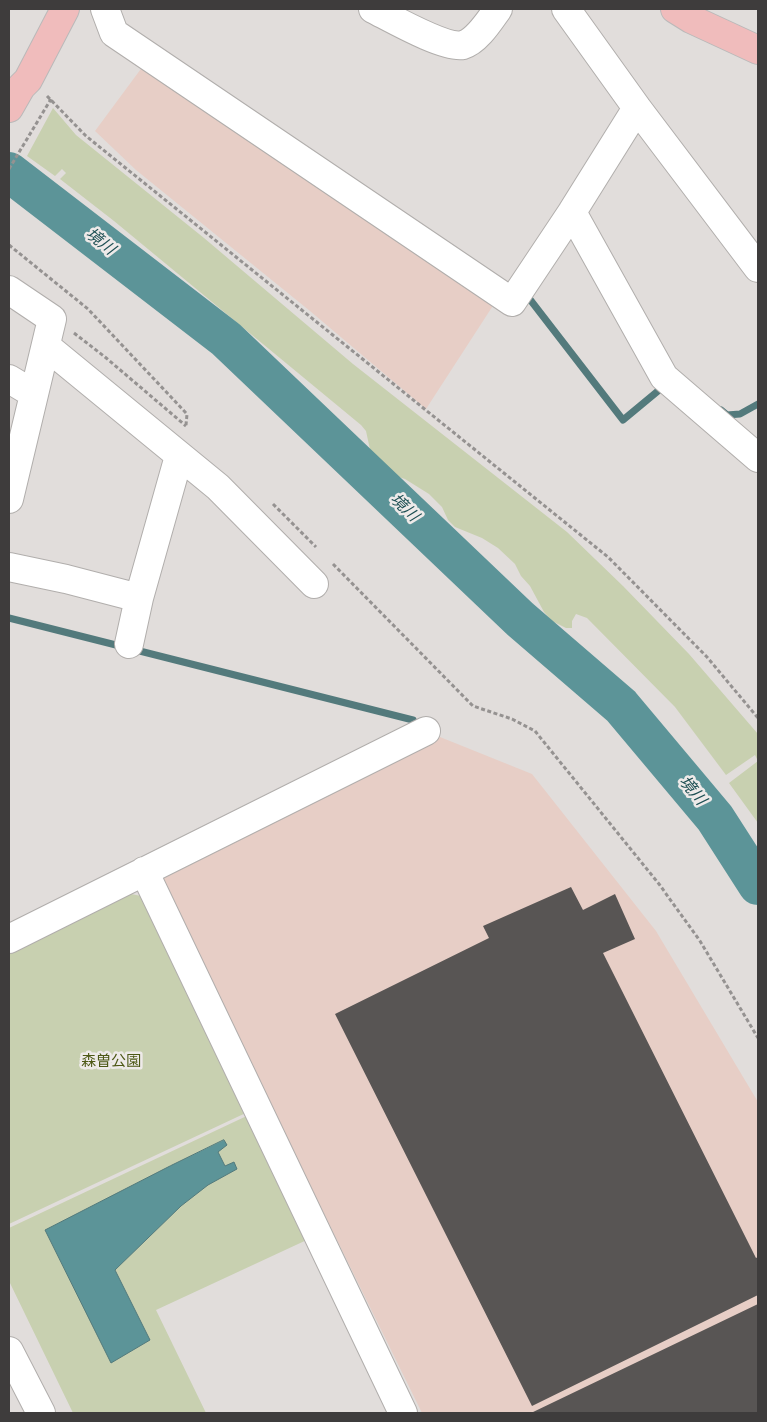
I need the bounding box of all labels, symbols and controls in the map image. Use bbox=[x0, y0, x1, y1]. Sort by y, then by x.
water label: 境川 bbox=[81, 225, 119, 259]
water label: 境川 bbox=[386, 490, 422, 526]
water label: 境川 bbox=[674, 773, 710, 809]
park label: 森曽公園 bbox=[81, 1053, 141, 1071]

